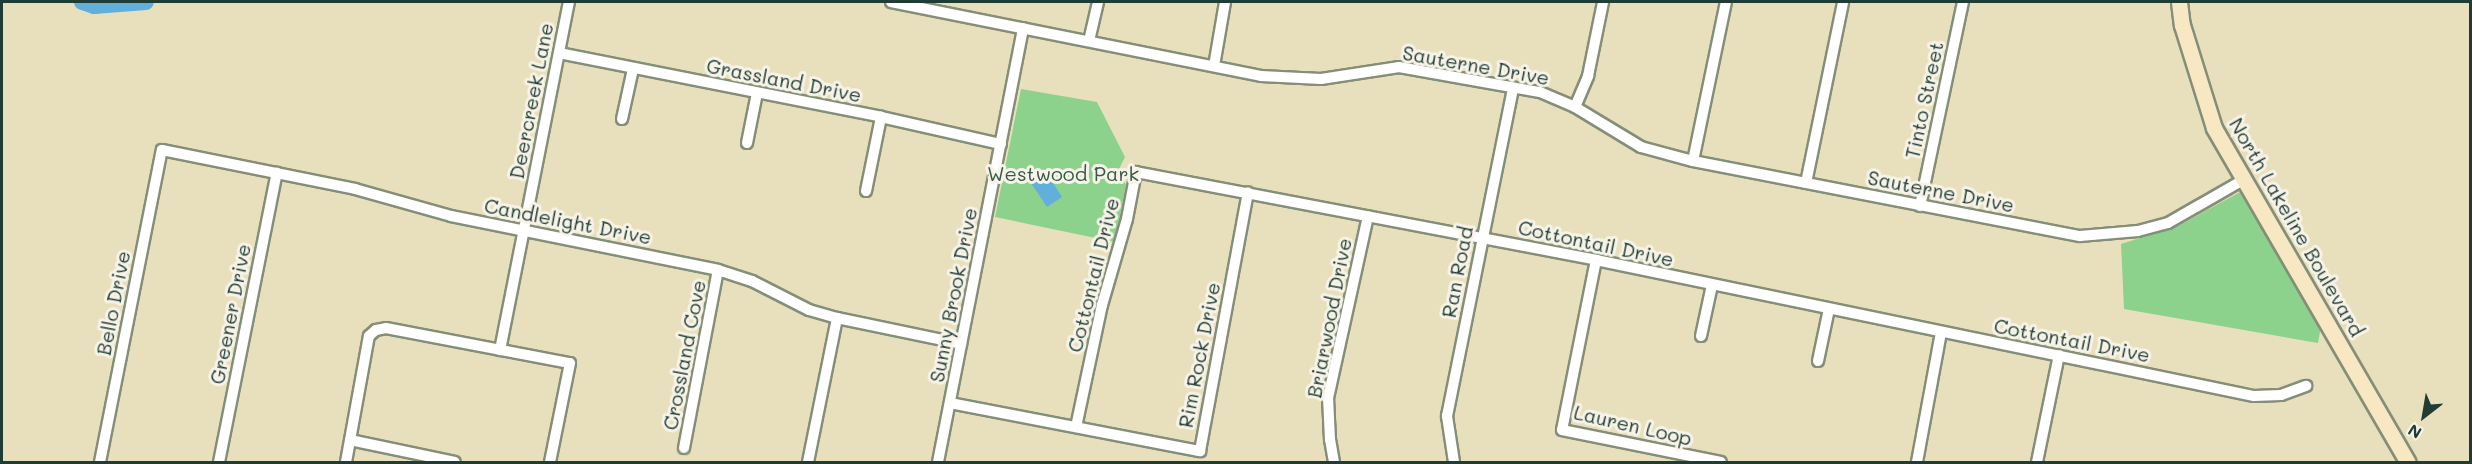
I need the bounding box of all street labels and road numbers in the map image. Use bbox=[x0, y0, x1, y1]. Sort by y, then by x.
street label: Deercreek Lane bbox=[504, 21, 558, 181]
street label: Tinto Street bbox=[1900, 39, 1948, 161]
street label: Sauterne Drive bbox=[1401, 40, 1551, 90]
street label: Grassland Drive bbox=[705, 53, 863, 107]
street label: North Lakeline Boulevard bbox=[2224, 113, 2370, 341]
street label: Sauterne Drive bbox=[1866, 165, 2016, 217]
street label: Candlelight Drive bbox=[482, 193, 654, 249]
street label: Cottontail Drive bbox=[1062, 195, 1124, 355]
street label: Sunny Brook Drive bbox=[924, 206, 982, 384]
street label: Cottontail Drive bbox=[1516, 215, 1676, 271]
street label: Ran Road bbox=[1436, 224, 1478, 320]
street label: Briarwood Drive bbox=[1302, 236, 1356, 400]
street label: Greener Drive bbox=[205, 242, 255, 386]
street label: Bello Drive bbox=[91, 249, 135, 357]
street label: Crossland Cove bbox=[658, 278, 710, 432]
street label: Rim Rock Drive bbox=[1173, 280, 1225, 430]
street label: Cottontail Drive bbox=[1992, 313, 2152, 367]
street label: Lauren Loop bbox=[1572, 400, 1694, 450]

